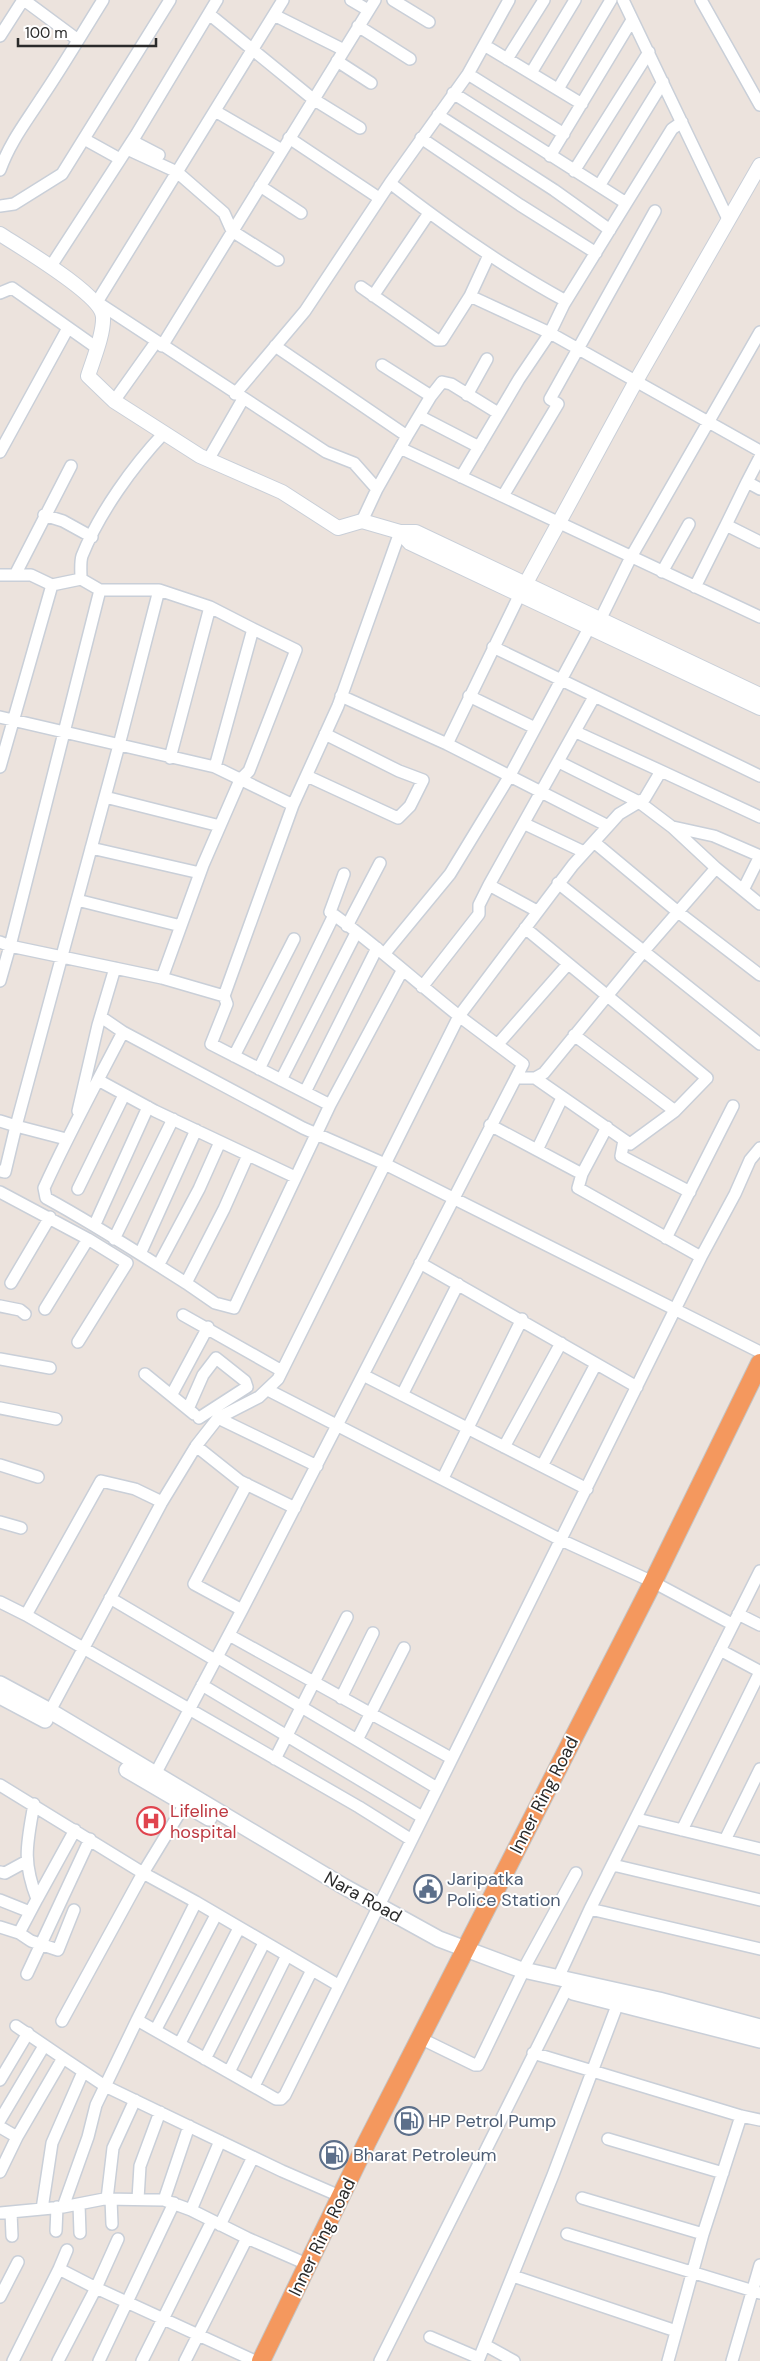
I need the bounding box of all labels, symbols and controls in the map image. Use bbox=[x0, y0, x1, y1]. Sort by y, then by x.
scale bar bbox=[18, 15, 155, 47]
text: 100 m bbox=[25, 23, 68, 43]
street label: Inner Ring Road bbox=[504, 1732, 584, 1858]
place label: Lifeline hospital bbox=[170, 1799, 237, 1844]
hospital icon: Lifeline hospital bbox=[136, 1806, 166, 1836]
street label: Nara Road bbox=[320, 1866, 406, 1928]
place label: Jaripatka Police Station bbox=[447, 1867, 561, 1912]
public building icon: Jaripatka Police Station bbox=[413, 1874, 443, 1904]
fuel station icon: HP Petrol Pump bbox=[394, 2106, 424, 2136]
place label: HP Petrol Pump bbox=[428, 2109, 556, 2133]
fuel station icon: Bharat Petroleum bbox=[319, 2140, 349, 2170]
place label: Bharat Petroleum bbox=[353, 2143, 497, 2167]
street label: Inner Ring Road bbox=[283, 2174, 361, 2300]

